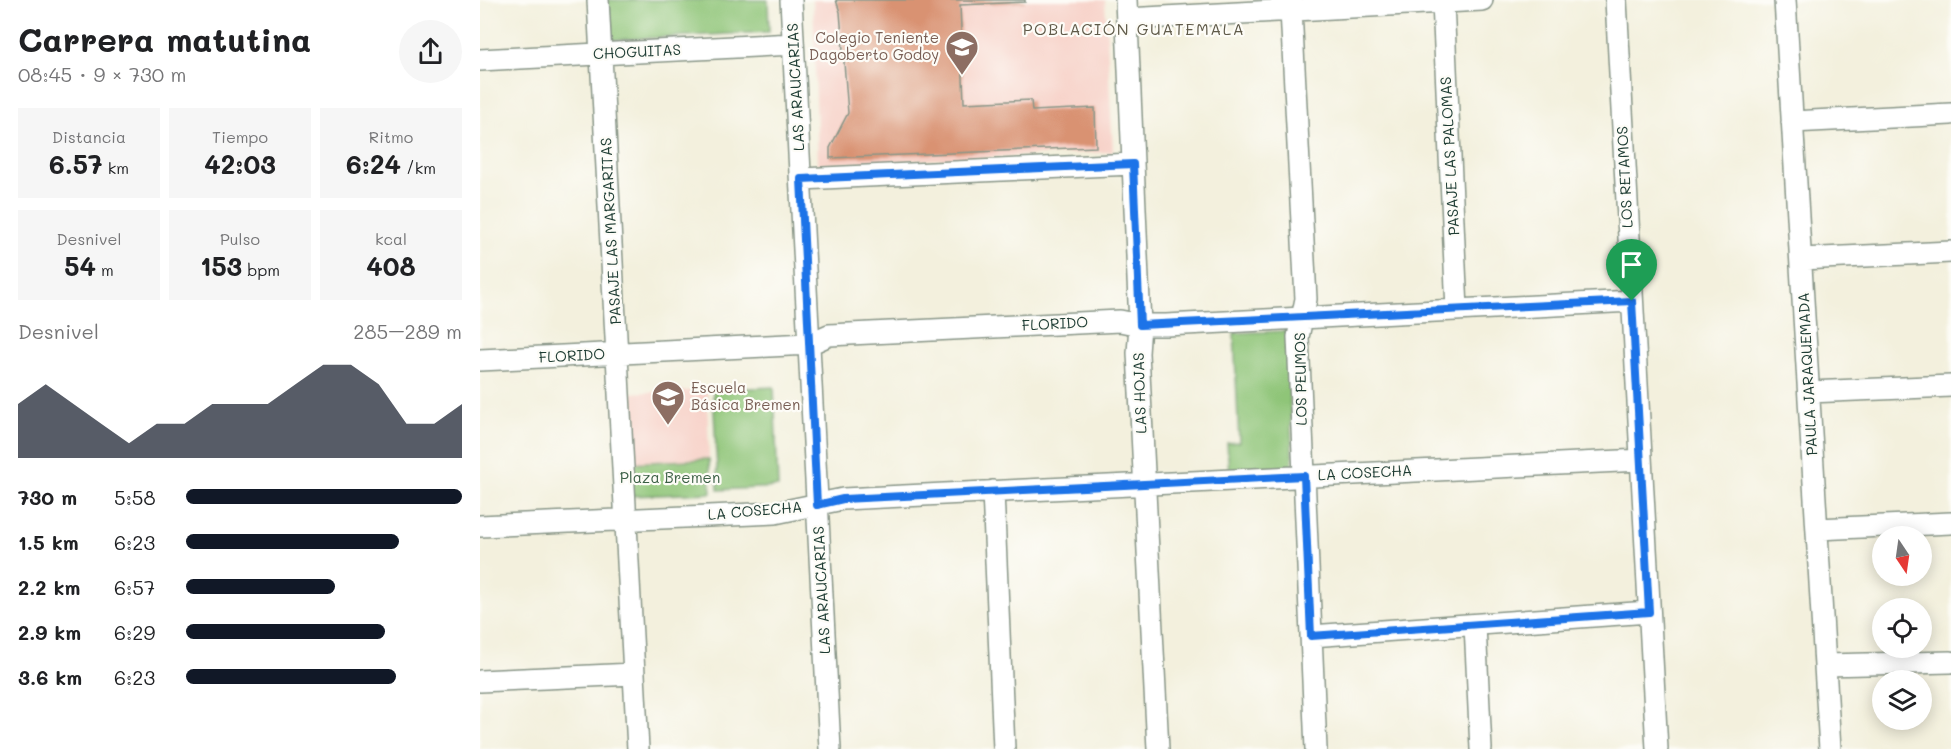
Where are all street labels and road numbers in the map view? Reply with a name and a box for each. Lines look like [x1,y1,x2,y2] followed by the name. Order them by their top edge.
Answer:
[782,23,808,151] street label: LAS ARAUCARIAS
[592,39,681,63] street label: CHOGUITAS
[1435,76,1463,236] street label: PASAJE LAS PALOMAS
[1611,125,1637,229] street label: LOS RETAMOS
[595,137,625,325] street label: PASAJE LAS MARGARITAS
[1793,292,1821,456] street label: PAULA JARAQUEMADA
[1021,311,1089,335] street label: FLORIDO
[1289,332,1311,426] street label: LOS PEUMOS
[538,343,606,367] street label: FLORIDO
[1128,352,1150,434] street label: LAS HOJAS
[1317,460,1413,484] street label: LA COSECHA
[707,496,803,524] street label: LA COSECHA
[808,526,834,654] street label: LAS ARAUCARIAS

